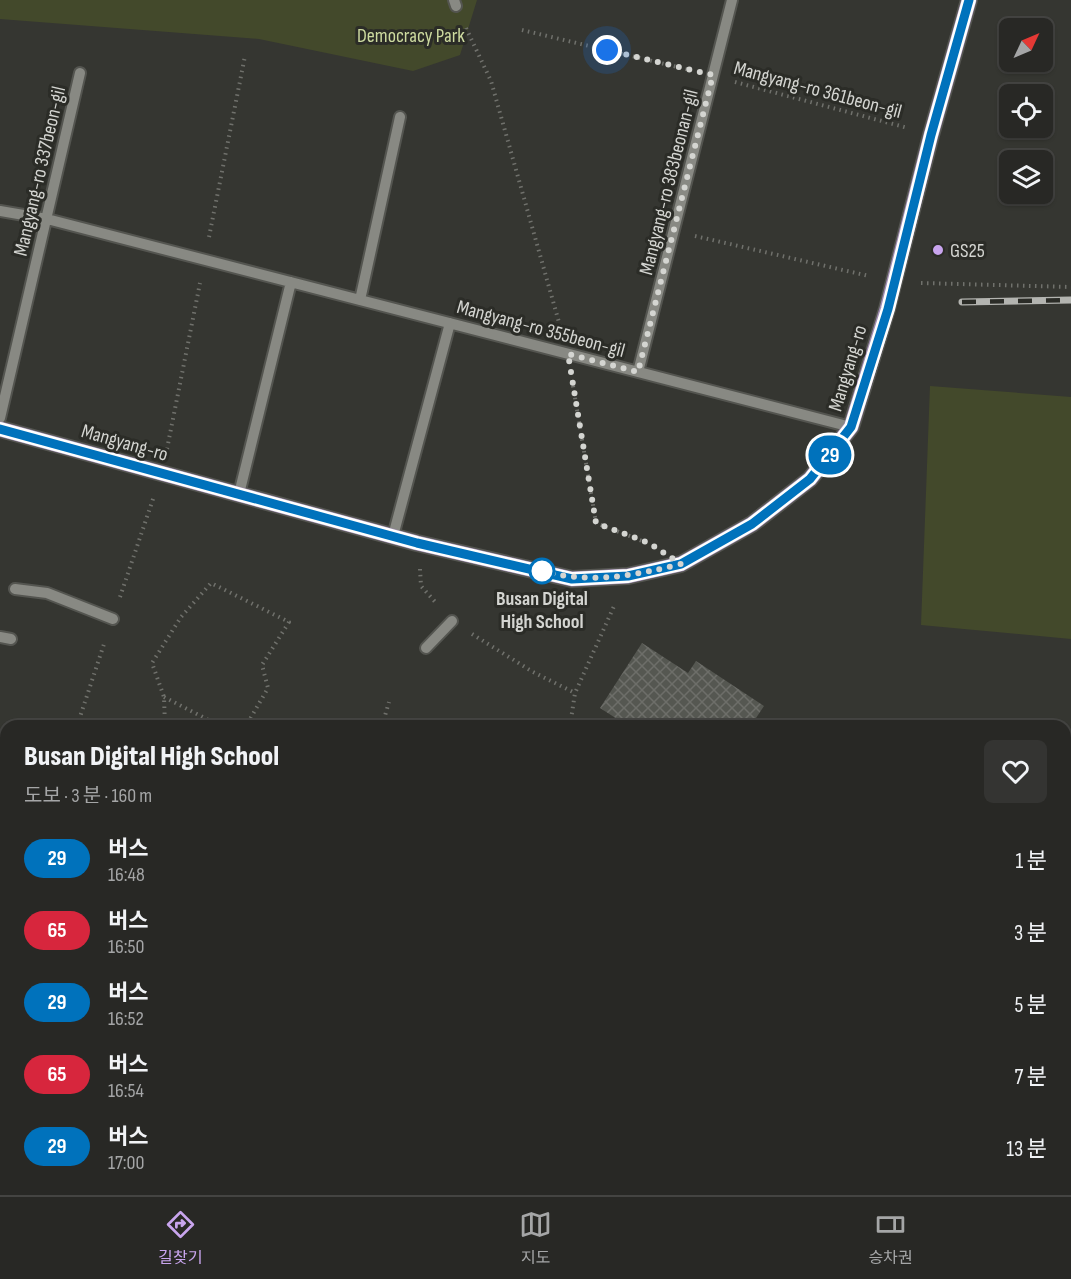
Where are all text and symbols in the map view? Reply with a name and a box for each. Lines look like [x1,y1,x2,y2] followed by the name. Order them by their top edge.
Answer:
[999,18,1053,72] north arrow
[999,18,1053,204] map controls
[357,24,465,48] park label: Democracy Park
[592,35,622,65] your location
[731,56,904,124] street label: Mangyang-ro 361beon-gil
[9,84,71,258] street label: Mangyang-ro 337beon-gil
[999,84,1053,138] button: locate
[634,87,704,277] street label: Mangyang-ro 383beonan-gil
[999,150,1053,204] button: layers
[950,239,985,263] place label: GS25
[931,243,945,257] marker: GS25
[454,295,627,363] street label: Mangyang-ro 355beon-gil
[823,322,872,414] street label: Mangyang-ro
[79,419,171,467] street label: Mangyang-ro
[803,436,857,474] line badge: 29
[820,443,840,468] text: 29
[529,558,555,584] marker: Busan Digital High School
[496,587,588,634] place label: Busan Digital High School
[24,740,279,773] text: Busan Digital High School
[984,740,1047,803] button: heart
[24,784,152,808] text: 도보 · 3 분 · 160 m
[108,836,148,863] text: 버스
[47,846,67,871] text: 29
[1016,848,1047,875] text: 1 분
[108,863,145,887] text: 16:48
[108,908,148,935] text: 버스
[47,918,67,943] text: 65
[1014,920,1047,947] text: 3 분
[108,935,144,959] text: 16:50
[108,980,148,1007] text: 버스
[47,990,67,1015] text: 29
[1014,992,1047,1019] text: 5 분
[108,1007,144,1031] text: 16:52
[108,1052,148,1079] text: 버스
[47,1062,67,1087] text: 65
[1014,1064,1047,1091] text: 7 분
[108,1079,144,1103] text: 16:54
[108,1124,148,1151] text: 버스
[47,1134,67,1159] text: 29
[1006,1136,1047,1163] text: 13 분
[108,1151,144,1175] text: 17:00
[158,1208,202,1268] tab: 길찾기
[519,1208,552,1268] tab: 지도
[869,1208,913,1268] tab: 승차권

